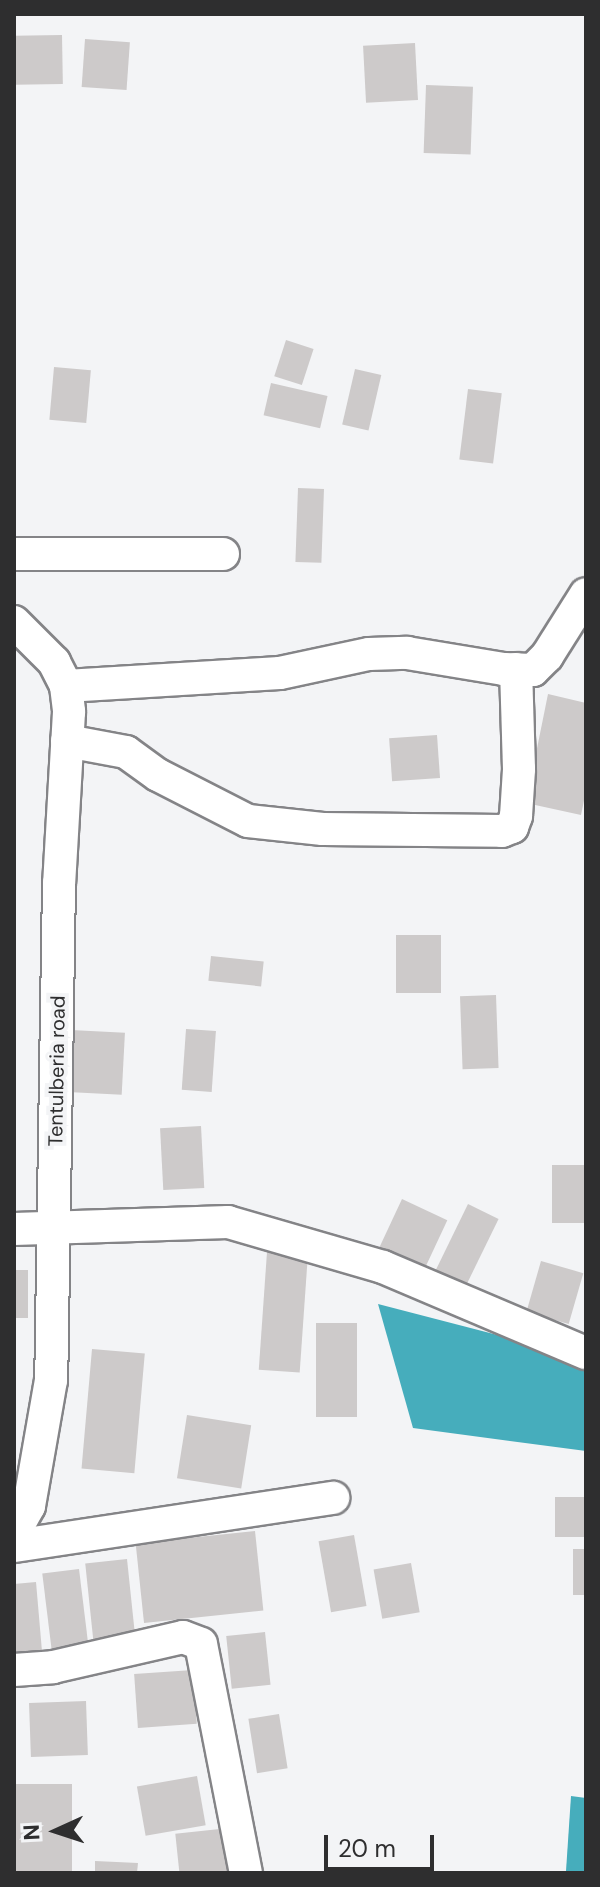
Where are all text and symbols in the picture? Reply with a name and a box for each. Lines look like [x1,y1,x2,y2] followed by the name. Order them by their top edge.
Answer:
[44,996,70,1146] street label: Tentulberia road
[16,1791,96,1871] north arrow
[328,1819,438,1869] scale bar
[17,1824,46,1841] text: N
[338,1833,396,1864] text: 20 m

